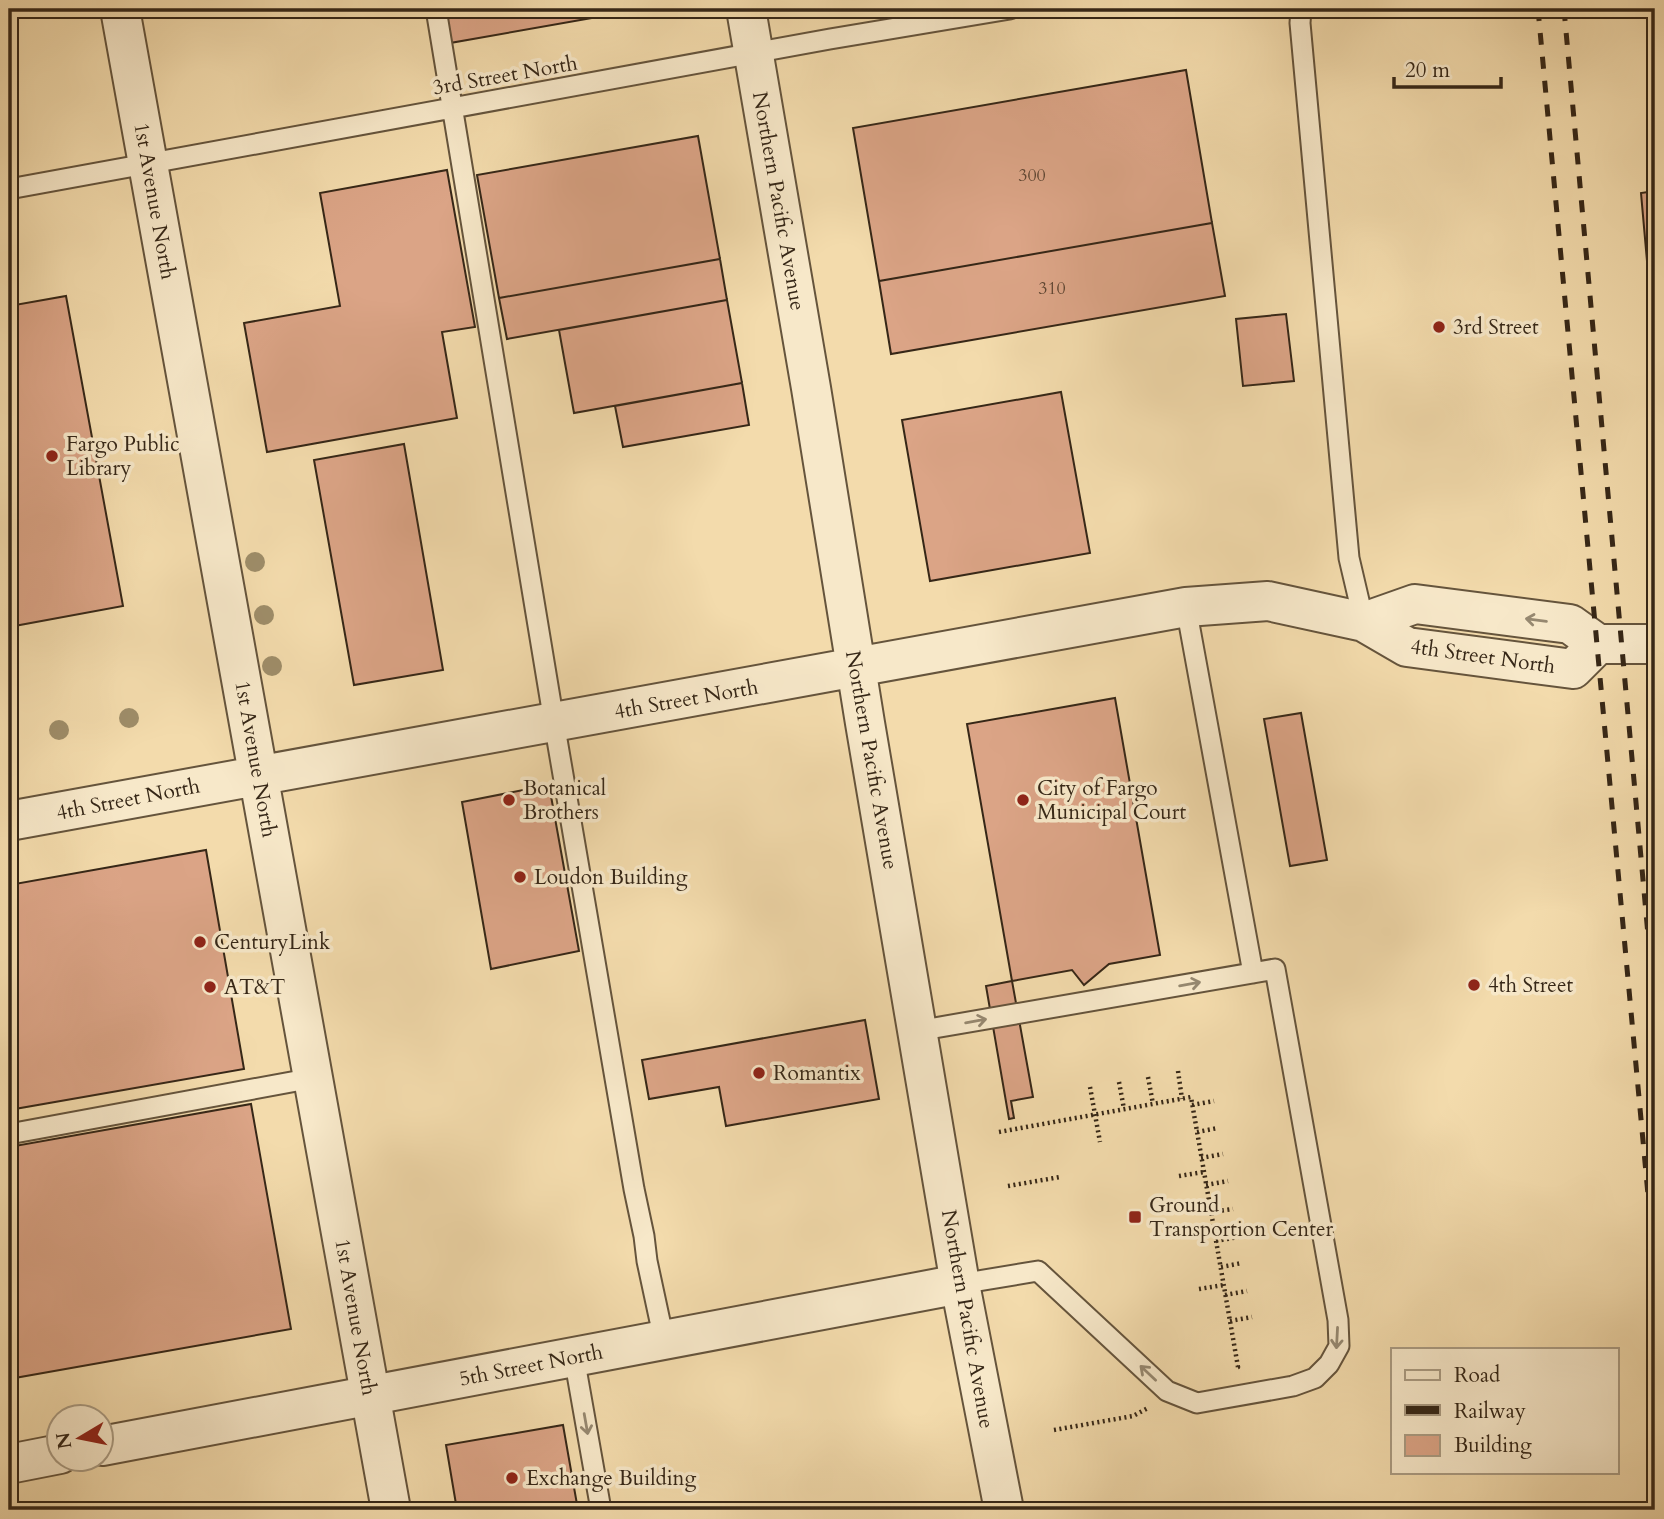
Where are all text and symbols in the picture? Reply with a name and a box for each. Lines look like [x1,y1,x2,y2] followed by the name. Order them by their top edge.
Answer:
[1394,46,1501,90] scale bar
[430,48,580,102] street label: 3rd Street North
[1405,56,1450,85] text: 20 m
[745,89,812,313] street label: Northern Pacific Avenue
[126,120,183,282] street label: 1st Avenue North
[1018,163,1046,188] house number: 300
[1038,276,1066,301] house number: 310
[1453,313,1539,342] place label: 3rd Street
[1431,319,1447,335] marker: 3rd Street
[66,430,180,483] place label: Fargo Public Library
[44,448,60,464] marker: Fargo Public Library
[1526,613,1548,626] one-way arrow
[1409,632,1558,681] street label: 4th Street North
[838,648,905,872] street label: Northern Pacific Avenue
[612,672,761,726] street label: 4th Street North
[227,678,284,840] street label: 1st Avenue North
[54,771,203,828] street label: 4th Street North
[523,774,606,827] place label: Botanical Brothers
[1037,774,1186,827] place label: City of Fargo Municipal Court
[501,792,517,808] marker: Botanical Brothers
[1015,792,1031,808] marker: City of Fargo Municipal Court
[534,863,688,892] place label: Loudon Building
[512,869,528,885] marker: Loudon Building
[214,928,331,957] place label: CenturyLink
[192,934,208,950] marker: CenturyLink
[1488,971,1573,1000] place label: 4th Street
[224,973,285,1002] place label: AT&T
[1178,977,1201,990] one-way arrow
[1466,977,1482,993] marker: 4th Street
[202,979,218,995] marker: AT&T
[964,1014,987,1027] one-way arrow
[773,1059,861,1088] place label: Romantix
[751,1065,767,1081] marker: Romantix
[1149,1191,1333,1244] place label: Ground Transportion Center
[934,1207,1001,1431] street label: Northern Pacific Avenue
[1127,1209,1143,1225] marker: Ground Transportion Center
[327,1236,384,1398] street label: 1st Avenue North
[1331,1326,1344,1349] one-way arrow
[457,1337,606,1394] street label: 5th Street North
[1391,1348,1618,1474] legend
[1454,1361,1500,1390] text: Road
[1140,1364,1157,1381] one-way arrow
[1454,1397,1526,1426] text: Railway
[46,1404,116,1474] north arrow
[580,1412,593,1435] one-way arrow
[50,1430,78,1451] text: N
[1454,1431,1532,1460] text: Building
[526,1464,697,1493] place label: Exchange Building
[504,1470,520,1486] marker: Exchange Building

